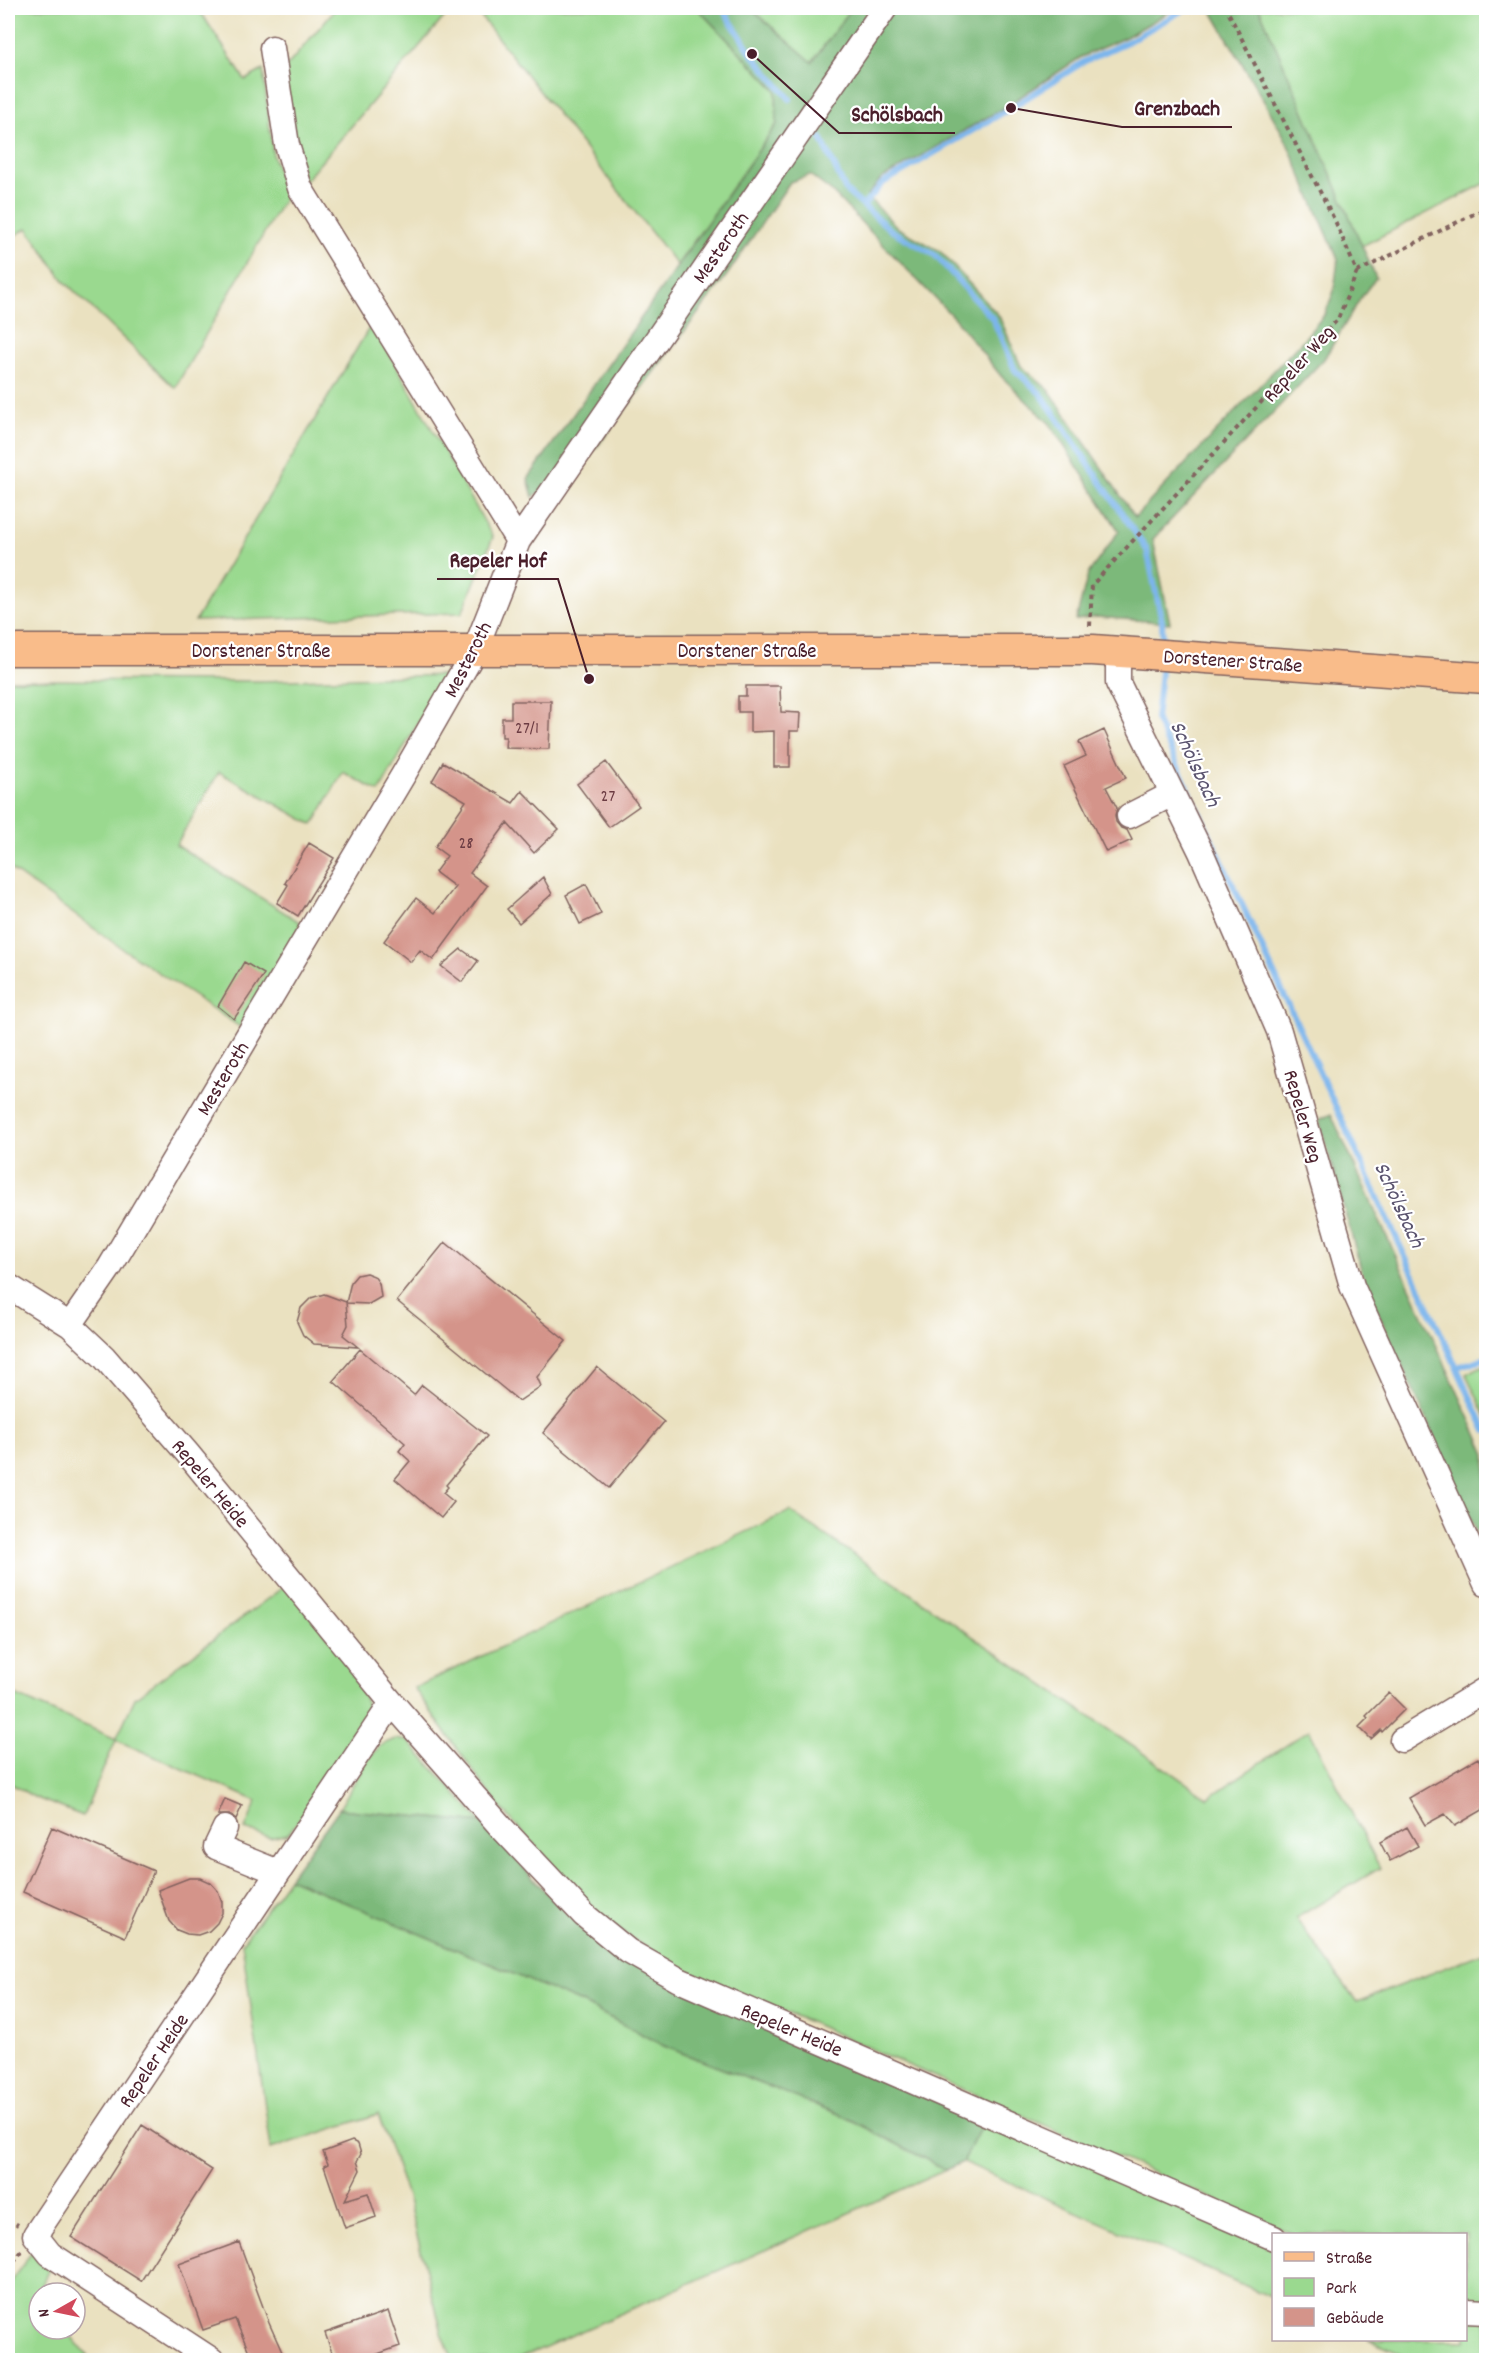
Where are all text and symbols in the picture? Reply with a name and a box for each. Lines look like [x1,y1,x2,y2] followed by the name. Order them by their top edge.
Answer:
[1122,87,1232,127] callout: Grenzbach
[839,93,955,133] callout: Schölsbach
[1134,95,1220,126] text: Grenzbach
[851,101,943,132] text: Schölsbach
[687,207,758,291] street label: Mesteroth
[1257,319,1343,411] street label: Repeler Weg
[437,539,558,579] callout: Repeler Hof
[449,547,548,578] text: Repeler Hof
[438,617,502,704] street label: Mesteroth
[191,638,331,668] street label: Dorstener Straße
[677,638,817,668] street label: Dorstener Straße
[1162,643,1303,683] street label: Dorstener Straße
[1160,716,1228,813] water label: Schölsbach
[515,717,539,742] house number: 27/1
[601,785,615,810] house number: 27
[458,832,474,857] house number: 28
[191,1037,259,1122] street label: Mesteroth
[1274,1067,1329,1167] street label: Repeler Weg
[1364,1157,1432,1254] water label: Schölsbach
[162,1434,255,1536] street label: Repeler Heide
[735,1997,846,2067] street label: Repeler Heide
[113,2008,198,2115] street label: Repeler Heide
[1272,2233,1467,2341] legend
[1326,2247,1372,2272] text: Straße
[1326,2277,1357,2302] text: Park
[27,2281,87,2341] north arrow
[33,2307,57,2319] text: N
[1326,2307,1384,2332] text: Gebäude

